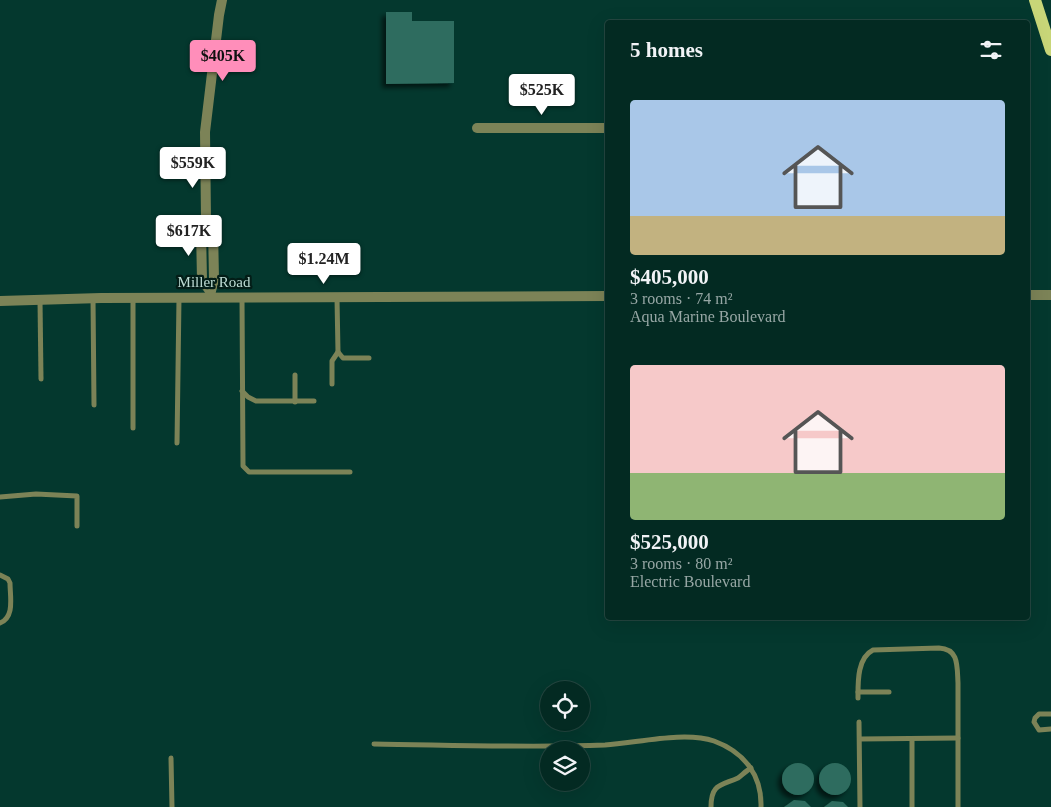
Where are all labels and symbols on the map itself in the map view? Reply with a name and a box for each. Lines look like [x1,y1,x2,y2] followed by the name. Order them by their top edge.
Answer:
[188,39,258,82] pin: $405K
[507,74,577,116] pin: $525K
[158,146,228,189] pin: $559K
[154,214,224,257] pin: $617K
[283,242,365,285] pin: $1.24M
[178,274,251,290] street label: Miller Road

